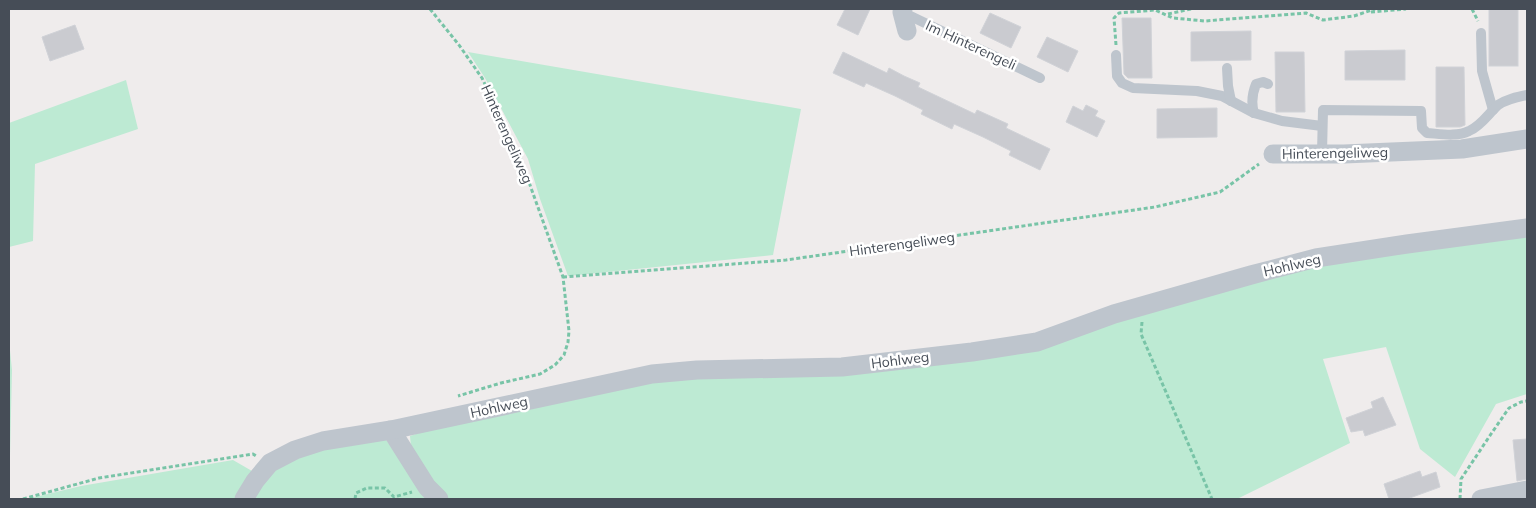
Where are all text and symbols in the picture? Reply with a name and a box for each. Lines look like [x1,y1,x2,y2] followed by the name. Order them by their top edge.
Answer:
[923,16,1019,74] street label: Im Hinterengeli
[477,82,537,186] street label: Hinterengeliweg
[1282,143,1388,163] street label: Hinterengeliweg
[848,228,956,260] street label: Hinterengeliweg
[1262,250,1322,280] street label: Hohlweg
[870,348,930,372] street label: Hohlweg
[469,392,529,422] street label: Hohlweg

